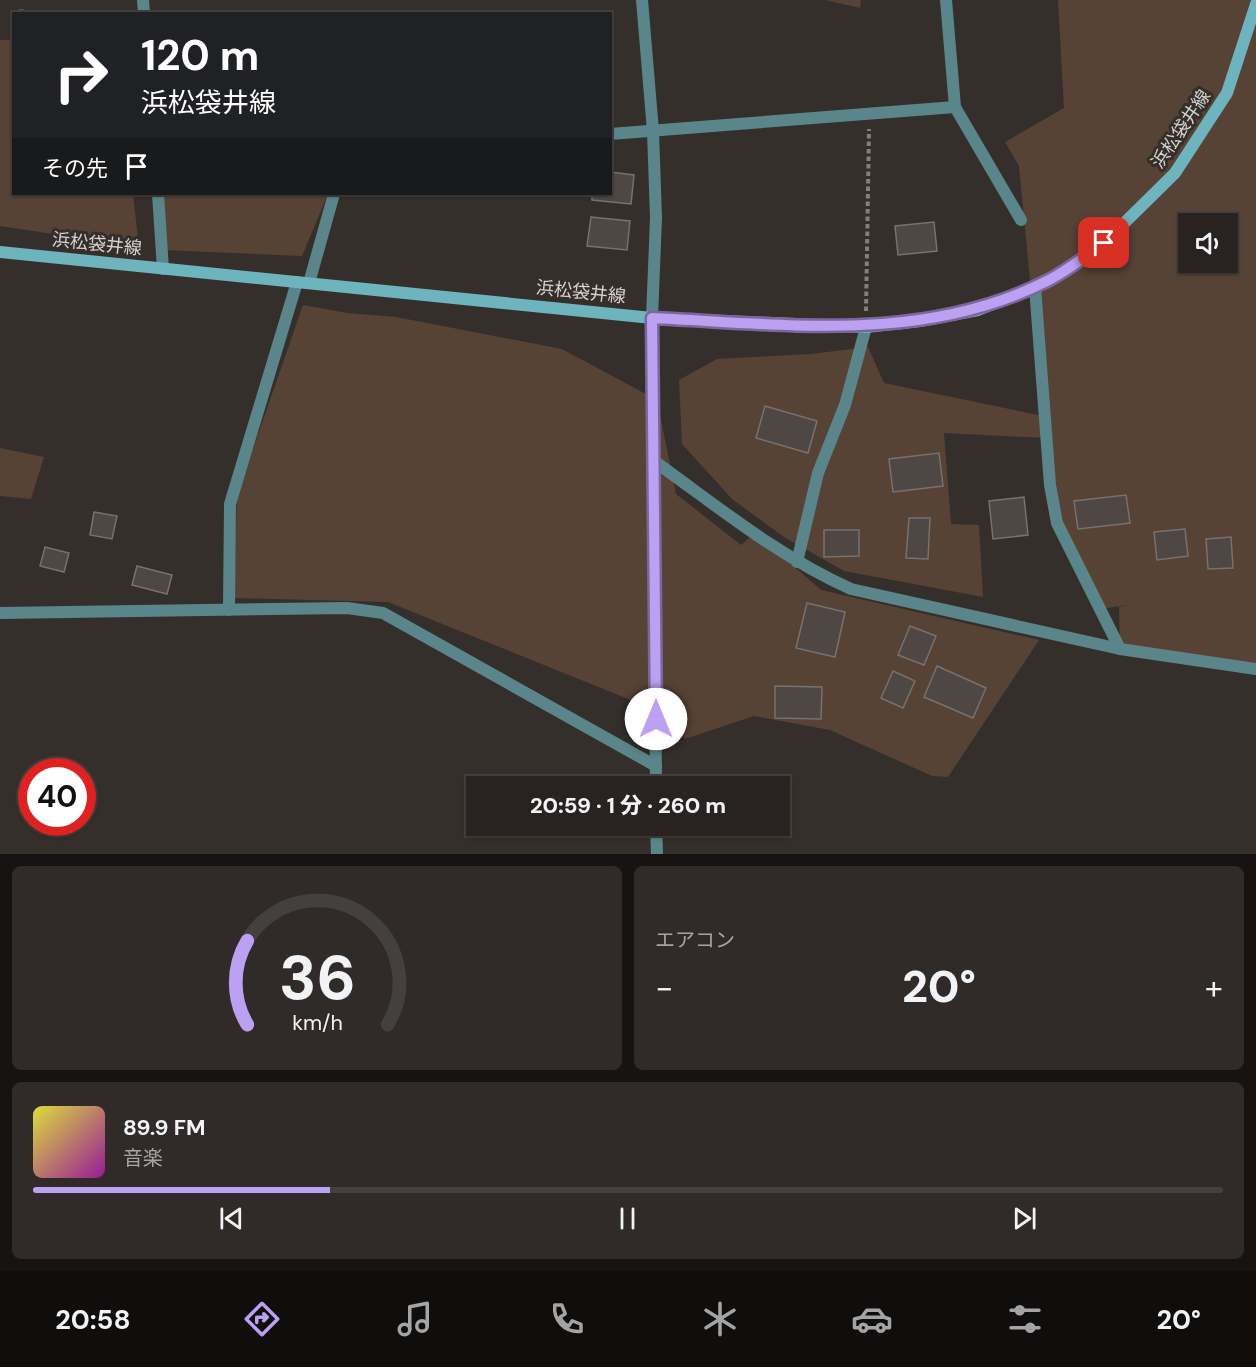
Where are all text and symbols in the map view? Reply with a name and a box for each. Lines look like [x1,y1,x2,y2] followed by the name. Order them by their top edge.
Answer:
[141,28,259,83] text: 120 m
[42,36,120,114] icon: right
[141,85,276,120] text: 浜松袋井線
[1146,85,1216,173] street label: 浜松袋井線
[120,150,153,183] icon: arrive
[42,154,108,183] text: その先
[1178,213,1238,273] map controls
[1178,213,1238,273] button: sound
[1078,217,1129,268] pin
[1087,226,1120,259] icon: arrive
[51,227,143,261] street label: 浜松袋井線
[535,275,627,309] street label: 浜松袋井線
[624,687,688,751] position arrow
[18,758,96,836] speed limit sign: 40
[530,791,726,820] text: 20:59 · 1 分 · 260 m
[655,927,735,953] text: エアコン
[278,937,356,1018] text: 36
[902,957,976,1016] text: 20°
[655,966,673,1009] text: −
[1205,966,1223,1009] text: +
[292,1009,342,1037] text: km/h
[123,1113,205,1142] text: 89.9 FM
[123,1145,163,1171] text: 音楽
[215,1202,248,1235] icon: previous
[611,1202,644,1235] icon: pause
[1008,1202,1041,1235] icon: next
[241,1298,283,1340] icon: directions
[394,1298,436,1340] icon: music
[546,1298,588,1340] icon: phone
[699,1298,741,1340] icon: climate
[851,1298,893,1340] icon: car
[1004,1298,1046,1340] icon: filters
[55,1302,131,1337] text: 20:58
[1156,1302,1201,1337] text: 20°

